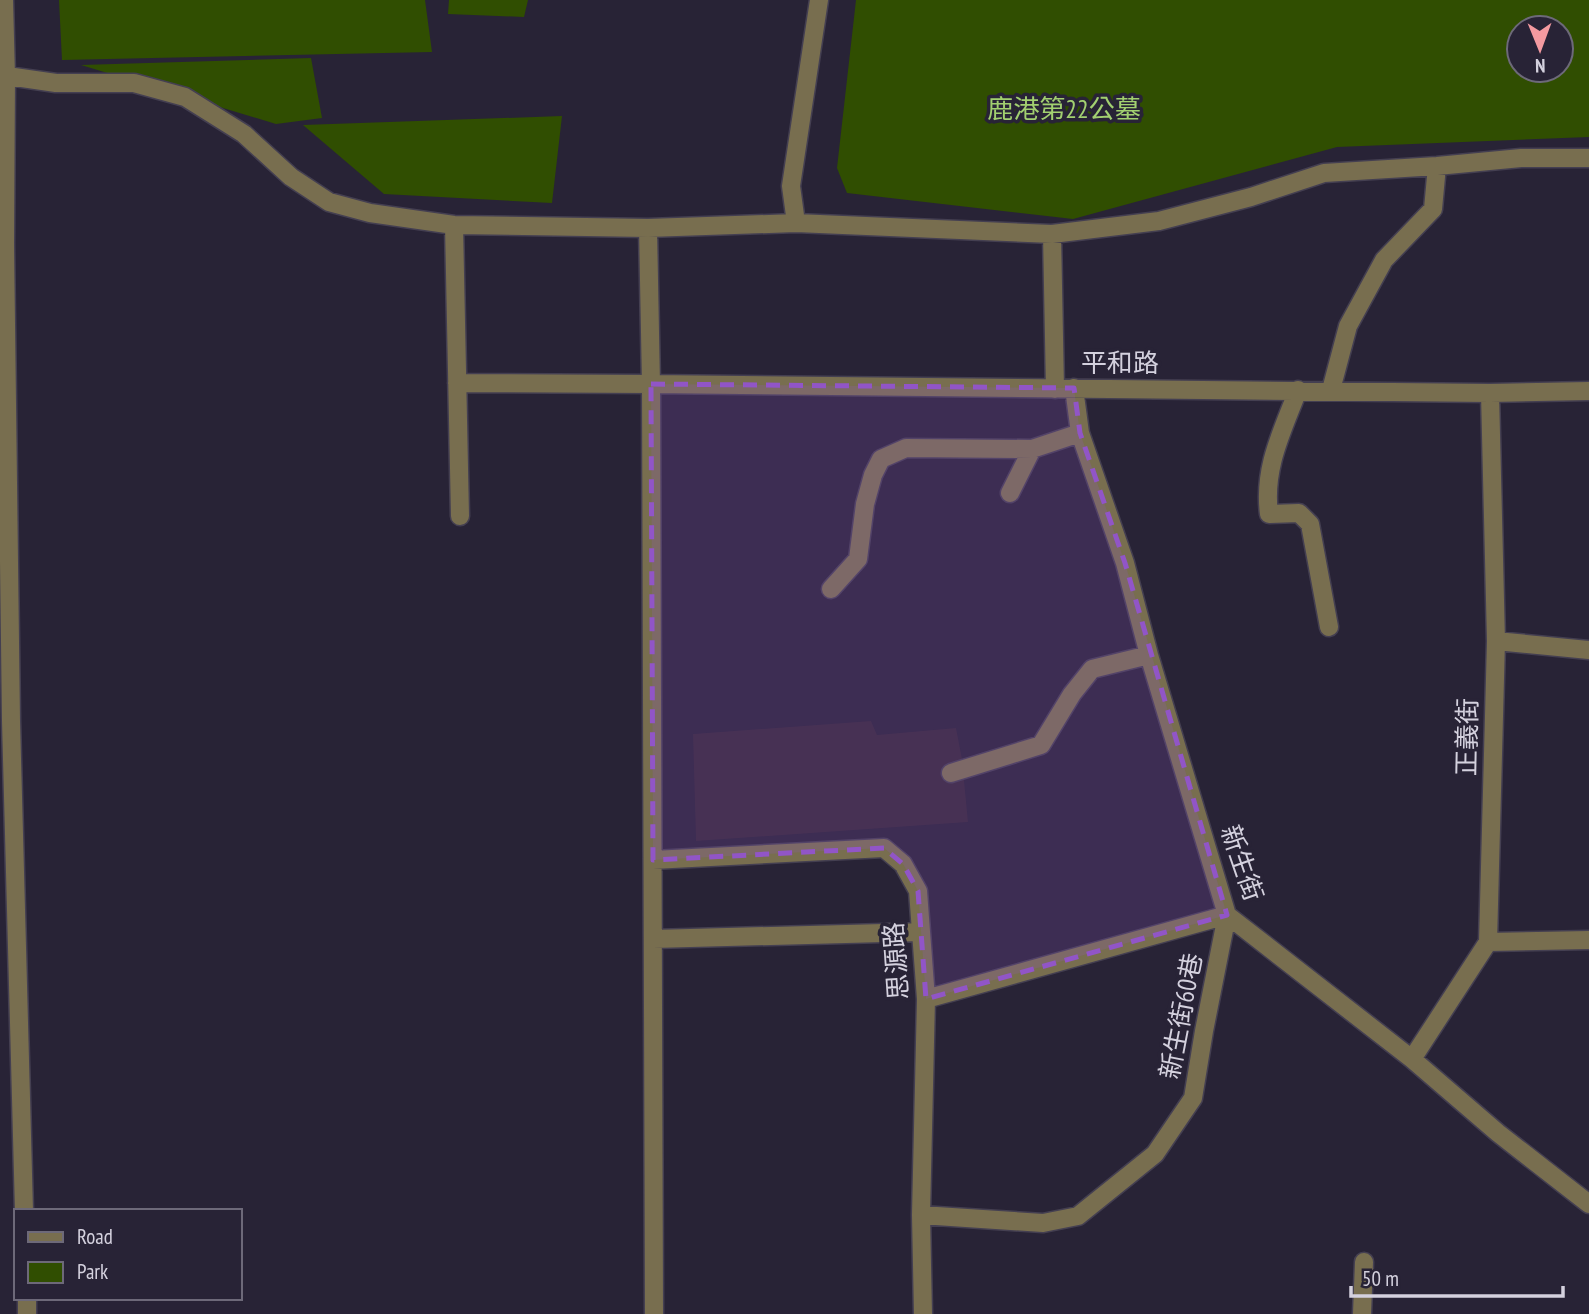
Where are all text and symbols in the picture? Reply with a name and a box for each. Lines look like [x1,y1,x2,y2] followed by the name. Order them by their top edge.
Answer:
[1505,14,1575,84] north arrow
[1535,54,1546,78] text: N
[987,92,1141,125] park label: 鹿港第22公墓
[1081,346,1159,379] street label: 平和路
[1449,698,1484,776] street label: 正義街
[1214,821,1271,905] street label: 新生街
[876,921,915,1001] street label: 思源路
[1152,950,1209,1082] street label: 新生街60巷
[14,1209,242,1300] legend
[77,1223,113,1250] text: Road
[1351,1254,1563,1298] scale bar
[77,1258,108,1285] text: Park
[1362,1265,1399,1292] text: 50 m

